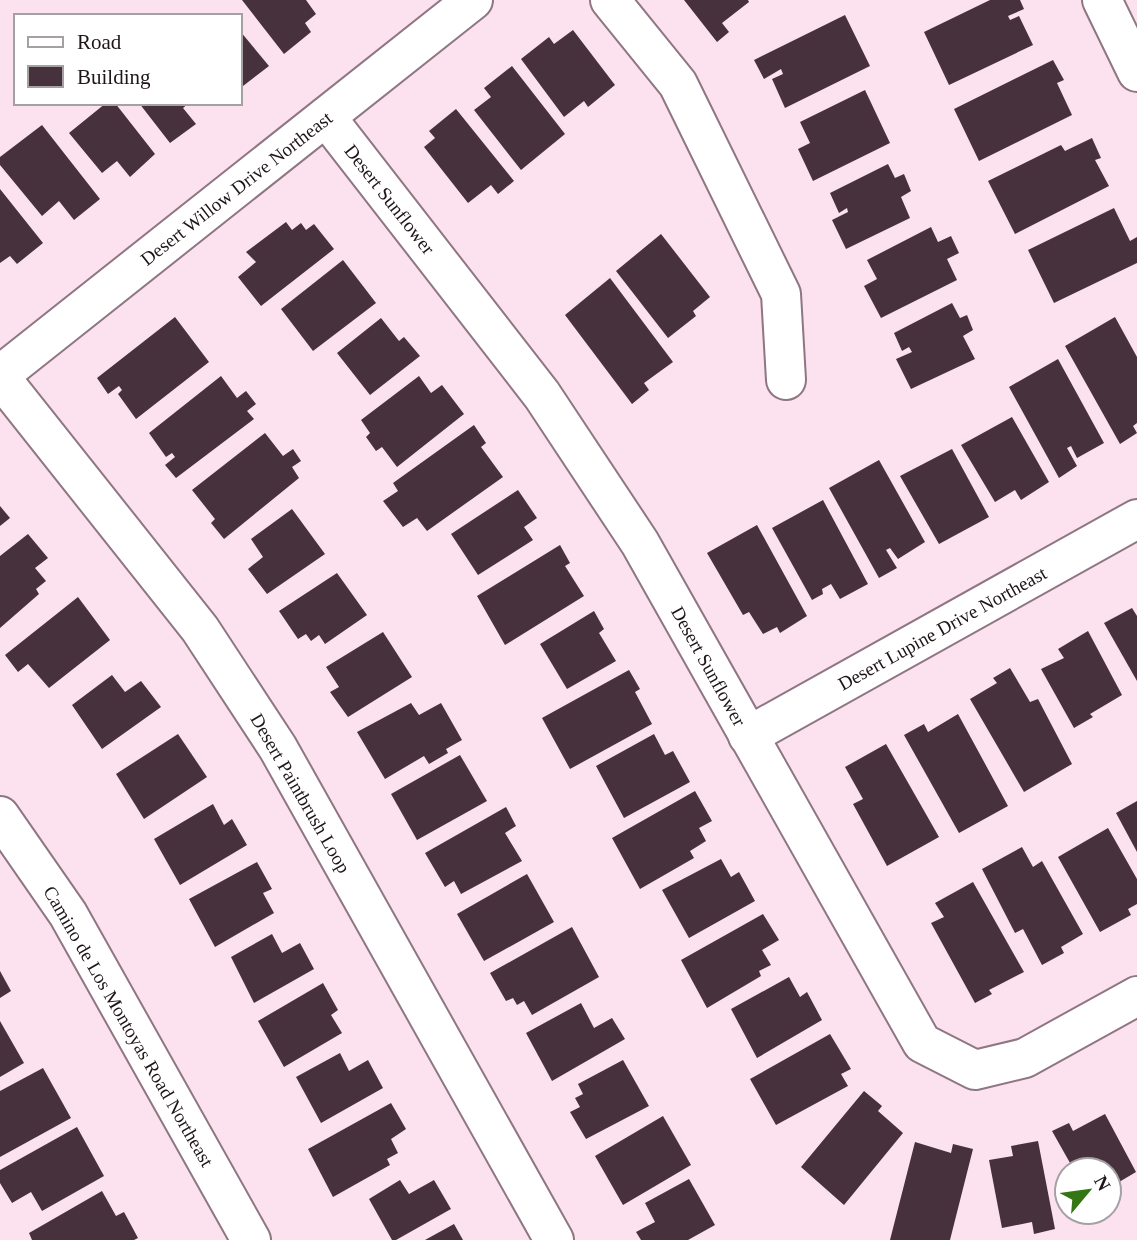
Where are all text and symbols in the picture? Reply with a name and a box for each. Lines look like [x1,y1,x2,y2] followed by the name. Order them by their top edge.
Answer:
[14,14,242,105] legend
[77,30,122,54] text: Road
[77,65,151,89] text: Building
[137,107,337,270] street label: Desert Willow Drive Northeast
[340,140,439,259] street label: Desert Sunflower
[834,562,1051,695] street label: Desert Lupine Drive Northeast
[667,603,750,730] street label: Desert Sunflower
[246,710,355,877] street label: Desert Paintbrush Loop
[39,882,218,1171] street label: Camino de Los Montoyas Road Northeast
[1053,1156,1123,1226] north arrow
[1090,1172,1115,1194] text: N

